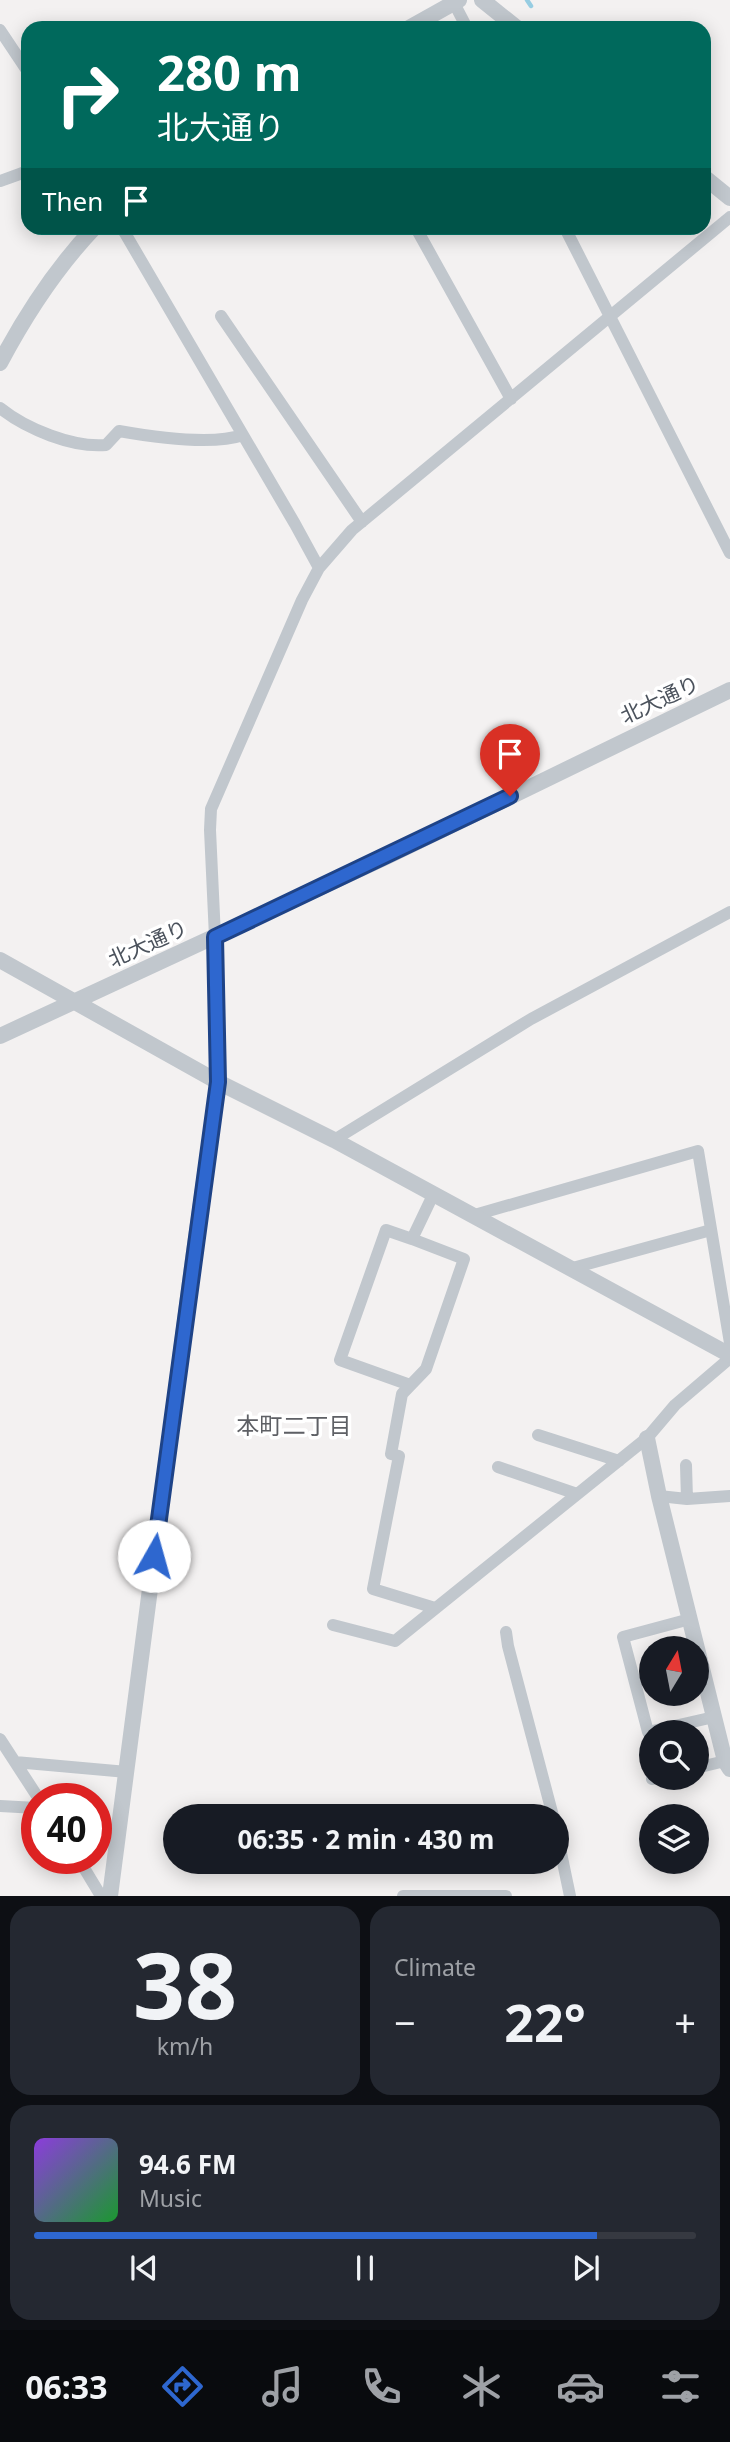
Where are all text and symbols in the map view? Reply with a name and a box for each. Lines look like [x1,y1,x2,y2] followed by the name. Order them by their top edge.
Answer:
[157,39,302,105] text: 280 m
[42,49,133,140] icon: right
[157,105,285,148] text: 北大通り
[117,182,155,220] icon: arrive
[42,183,103,219] text: Then
[616,669,704,730] street label: 北大通り
[480,724,540,796] pin
[491,735,529,773] icon: arrive
[104,913,192,973] street label: 北大通り
[237,1409,352,1441] district label: 本町二丁目
[117,1519,191,1593] position arrow
[639,1636,709,1706] north arrow
[639,1636,709,1874] map controls
[639,1720,709,1790] button: search
[21,1783,112,1874] speed limit sign: 40
[639,1804,709,1874] button: layers
[238,1821,494,1857] text: 06:35 · 2 min · 430 m
[133,1922,237,2046] text: 38
[394,1951,476,1983] text: Climate
[504,1986,586,2057] text: 22°
[394,1996,416,2048] text: −
[674,1996,696,2048] text: +
[157,2030,213,2062] text: km/h
[139,2146,236,2182] text: 94.6 FM
[139,2182,202,2214] text: Music
[125,2249,163,2287] icon: previous
[346,2249,384,2287] icon: pause
[567,2249,605,2287] icon: next
[158,2362,207,2411] icon: directions
[258,2362,307,2411] icon: music
[357,2362,406,2411] icon: phone
[457,2362,506,2411] icon: climate
[556,2362,605,2411] icon: car
[656,2362,705,2411] icon: filters
[25,2365,107,2408] text: 06:33

